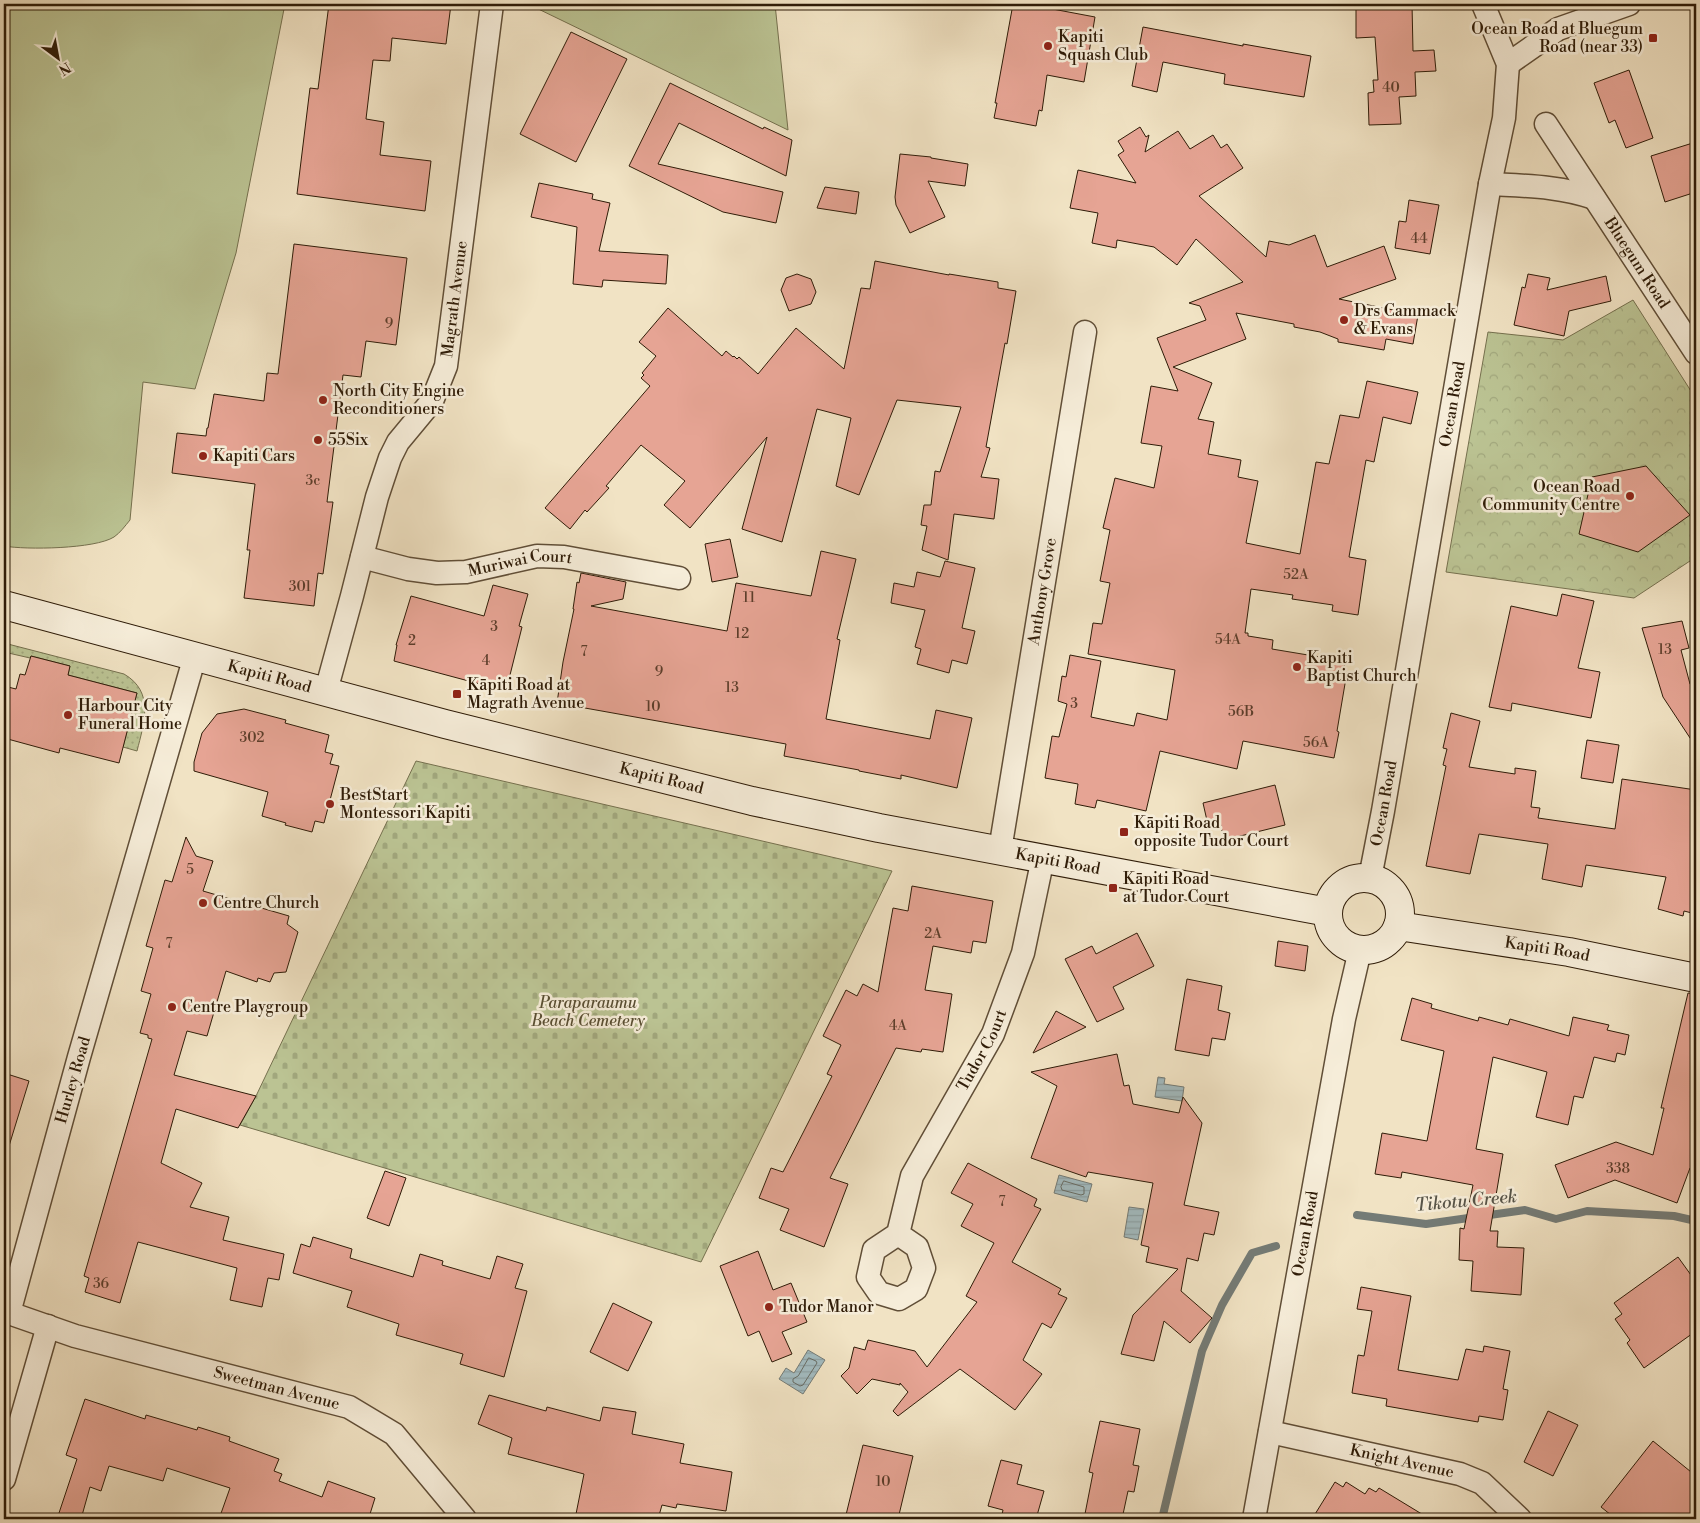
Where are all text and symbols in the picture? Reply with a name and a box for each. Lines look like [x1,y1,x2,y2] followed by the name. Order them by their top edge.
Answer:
[1471,19,1643,57] place label: Ocean Road at Bluegum Road (near 33)
[1058,27,1148,65] place label: Kapiti Squash Club
[32,32,82,82] north arrow
[1647,32,1659,44] marker: Ocean Road at Bluegum Road (near 33)
[1042,40,1054,52] marker: Kapiti Squash Club
[55,58,74,79] text: N
[1382,79,1400,97] house number: 40
[1599,213,1674,312] street label: Bluegum Road
[1411,230,1427,248] house number: 44
[437,240,472,359] street label: Magrath Avenue
[1354,301,1457,339] place label: Drs Cammack & Evans
[1338,314,1350,326] marker: Drs Cammack & Evans
[385,315,393,333] house number: 9
[1435,360,1470,449] street label: Ocean Road
[333,381,464,419] place label: North City Engine Reconditioners
[317,394,329,406] marker: North City Engine Reconditioners
[328,430,369,450] place label: 55Six
[312,434,324,446] marker: 55Six
[213,446,295,466] place label: Kapiti Cars
[197,450,209,462] marker: Kapiti Cars
[306,472,320,490] house number: 3c
[1482,477,1620,515] place label: Ocean Road Community Centre
[1624,490,1636,502] marker: Ocean Road Community Centre
[1024,536,1061,648] street label: Anthony Grove
[466,545,574,581] street label: Muriwai Court
[1283,566,1309,584] house number: 52A
[289,578,311,596] house number: 301
[743,589,755,607] house number: 11
[490,618,498,636] house number: 3
[735,625,749,643] house number: 12
[1215,631,1241,649] house number: 54A
[408,632,416,650] house number: 2
[1658,641,1672,659] house number: 13
[580,643,588,661] house number: 7
[1306,648,1417,686] place label: Kapiti Baptist Church
[482,652,490,670] house number: 4
[225,656,314,698] street label: Kapiti Road
[1291,661,1303,673] marker: Kapiti Baptist Church
[655,663,663,681] house number: 9
[467,675,584,713] place label: Kāpiti Road at Magrath Avenue
[725,679,739,697] house number: 13
[451,688,463,700] marker: Kāpiti Road at Magrath Avenue
[1070,695,1078,713] house number: 3
[78,696,182,734] place label: Harbour City Funeral Home
[646,698,660,716] house number: 10
[1228,703,1254,721] house number: 56B
[62,709,74,721] marker: Harbour City Funeral Home
[240,729,264,747] house number: 302
[1303,734,1329,752] house number: 56A
[617,758,706,798] street label: Kapiti Road
[1366,759,1401,848] street label: Ocean Road
[339,785,471,823] place label: BestStart Montessori Kapiti
[324,798,336,810] marker: BestStart Montessori Kapiti
[1134,813,1289,851] place label: Kāpiti Road opposite Tudor Court
[1118,826,1130,838] marker: Kāpiti Road opposite Tudor Court
[1014,844,1102,879] street label: Kapiti Road
[186,861,194,879] house number: 5
[1123,869,1230,907] place label: Kāpiti Road at Tudor Court
[1107,882,1119,894] marker: Kāpiti Road at Tudor Court
[213,893,320,913] place label: Centre Church
[197,897,209,909] marker: Centre Church
[924,925,942,943] house number: 2A
[1503,932,1592,966] street label: Kapiti Road
[165,935,173,953] house number: 7
[530,993,645,1031] park label: Paraparaumu Beach Cemetery
[182,997,308,1017] place label: Centre Playgroup
[166,1001,178,1013] marker: Centre Playgroup
[953,1006,1011,1095] street label: Tudor Court
[889,1017,907,1035] house number: 4A
[51,1034,95,1126] street label: Hurley Road
[1606,1160,1630,1178] house number: 338
[1414,1185,1518,1217] water label: Tikotu Creek
[1288,1189,1323,1278] street label: Ocean Road
[998,1193,1006,1211] house number: 7
[93,1275,110,1293] house number: 36
[779,1297,874,1317] place label: Tudor Manor
[763,1301,775,1313] marker: Tudor Manor
[211,1362,342,1414] street label: Sweetman Avenue
[1348,1440,1456,1482] street label: Knight Avenue
[876,1473,890,1491] house number: 10

